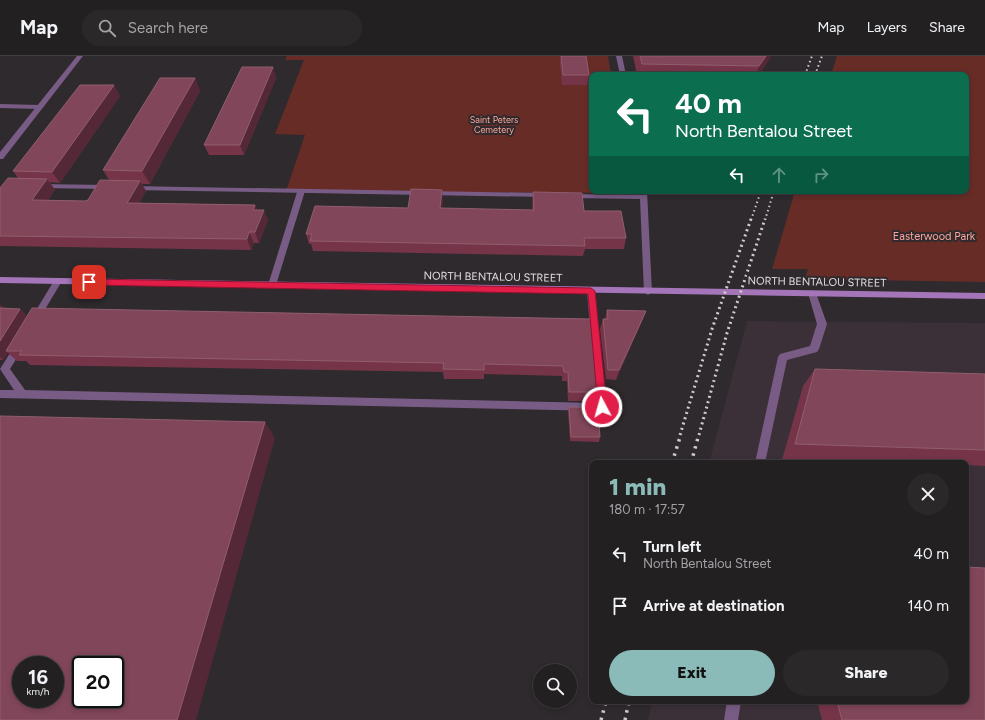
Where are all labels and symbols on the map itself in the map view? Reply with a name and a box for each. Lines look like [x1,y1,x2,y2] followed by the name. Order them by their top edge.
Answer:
[470,114,518,135] park label: Saint Peters Cemetery
[893,230,976,243] park label: Easterwood Park
[72,265,106,299] pin
[423,269,563,285] street label: NORTH BENTALOU STREET
[747,274,887,290] street label: NORTH BENTALOU STREET
[581,386,623,428] position arrow
[72,656,124,708] speed limit sign: 20

